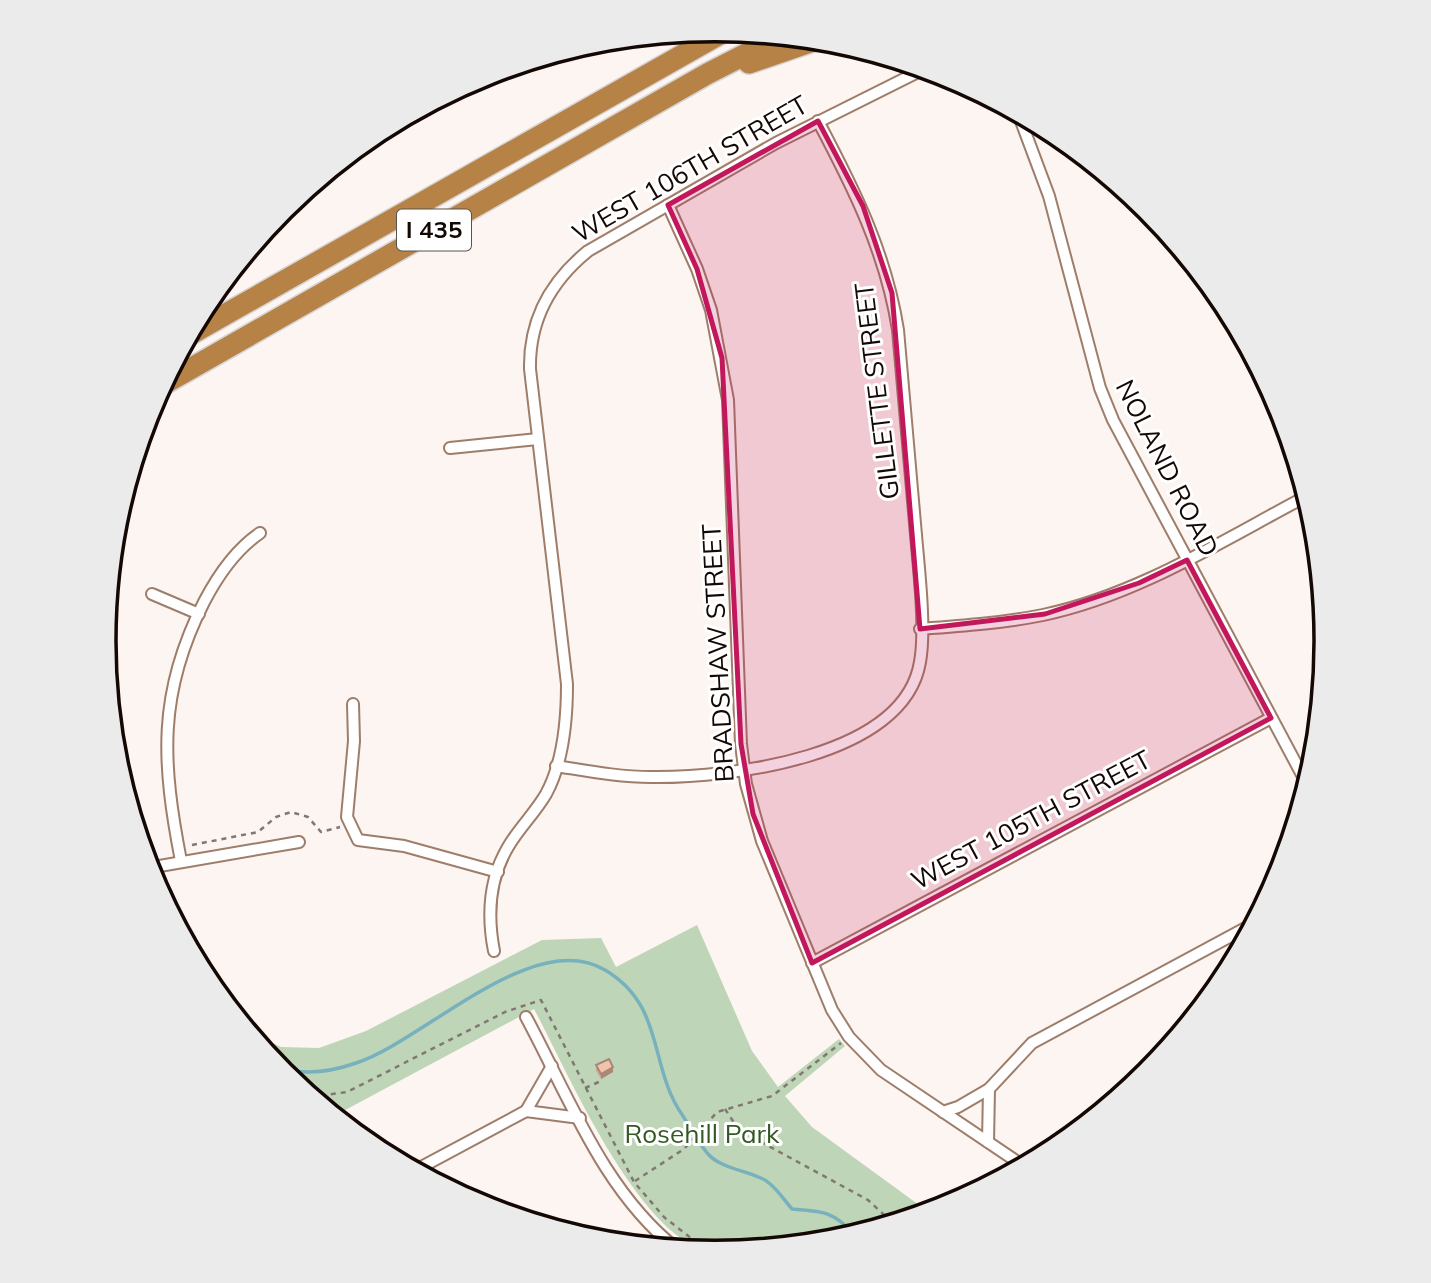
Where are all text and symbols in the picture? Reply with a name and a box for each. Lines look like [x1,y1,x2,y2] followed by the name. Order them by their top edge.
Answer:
[566,87,814,250] street label: WEST 106TH STREET
[397,210,471,250] road number: I 435
[847,280,906,501] street label: GILLETTE STREET
[1109,374,1226,562] street label: NOLAND ROAD
[694,523,741,783] street label: BRADSHAW STREET
[905,742,1157,897] street label: WEST 105TH STREET
[625,1117,780,1150] park label: Rosehill Park

